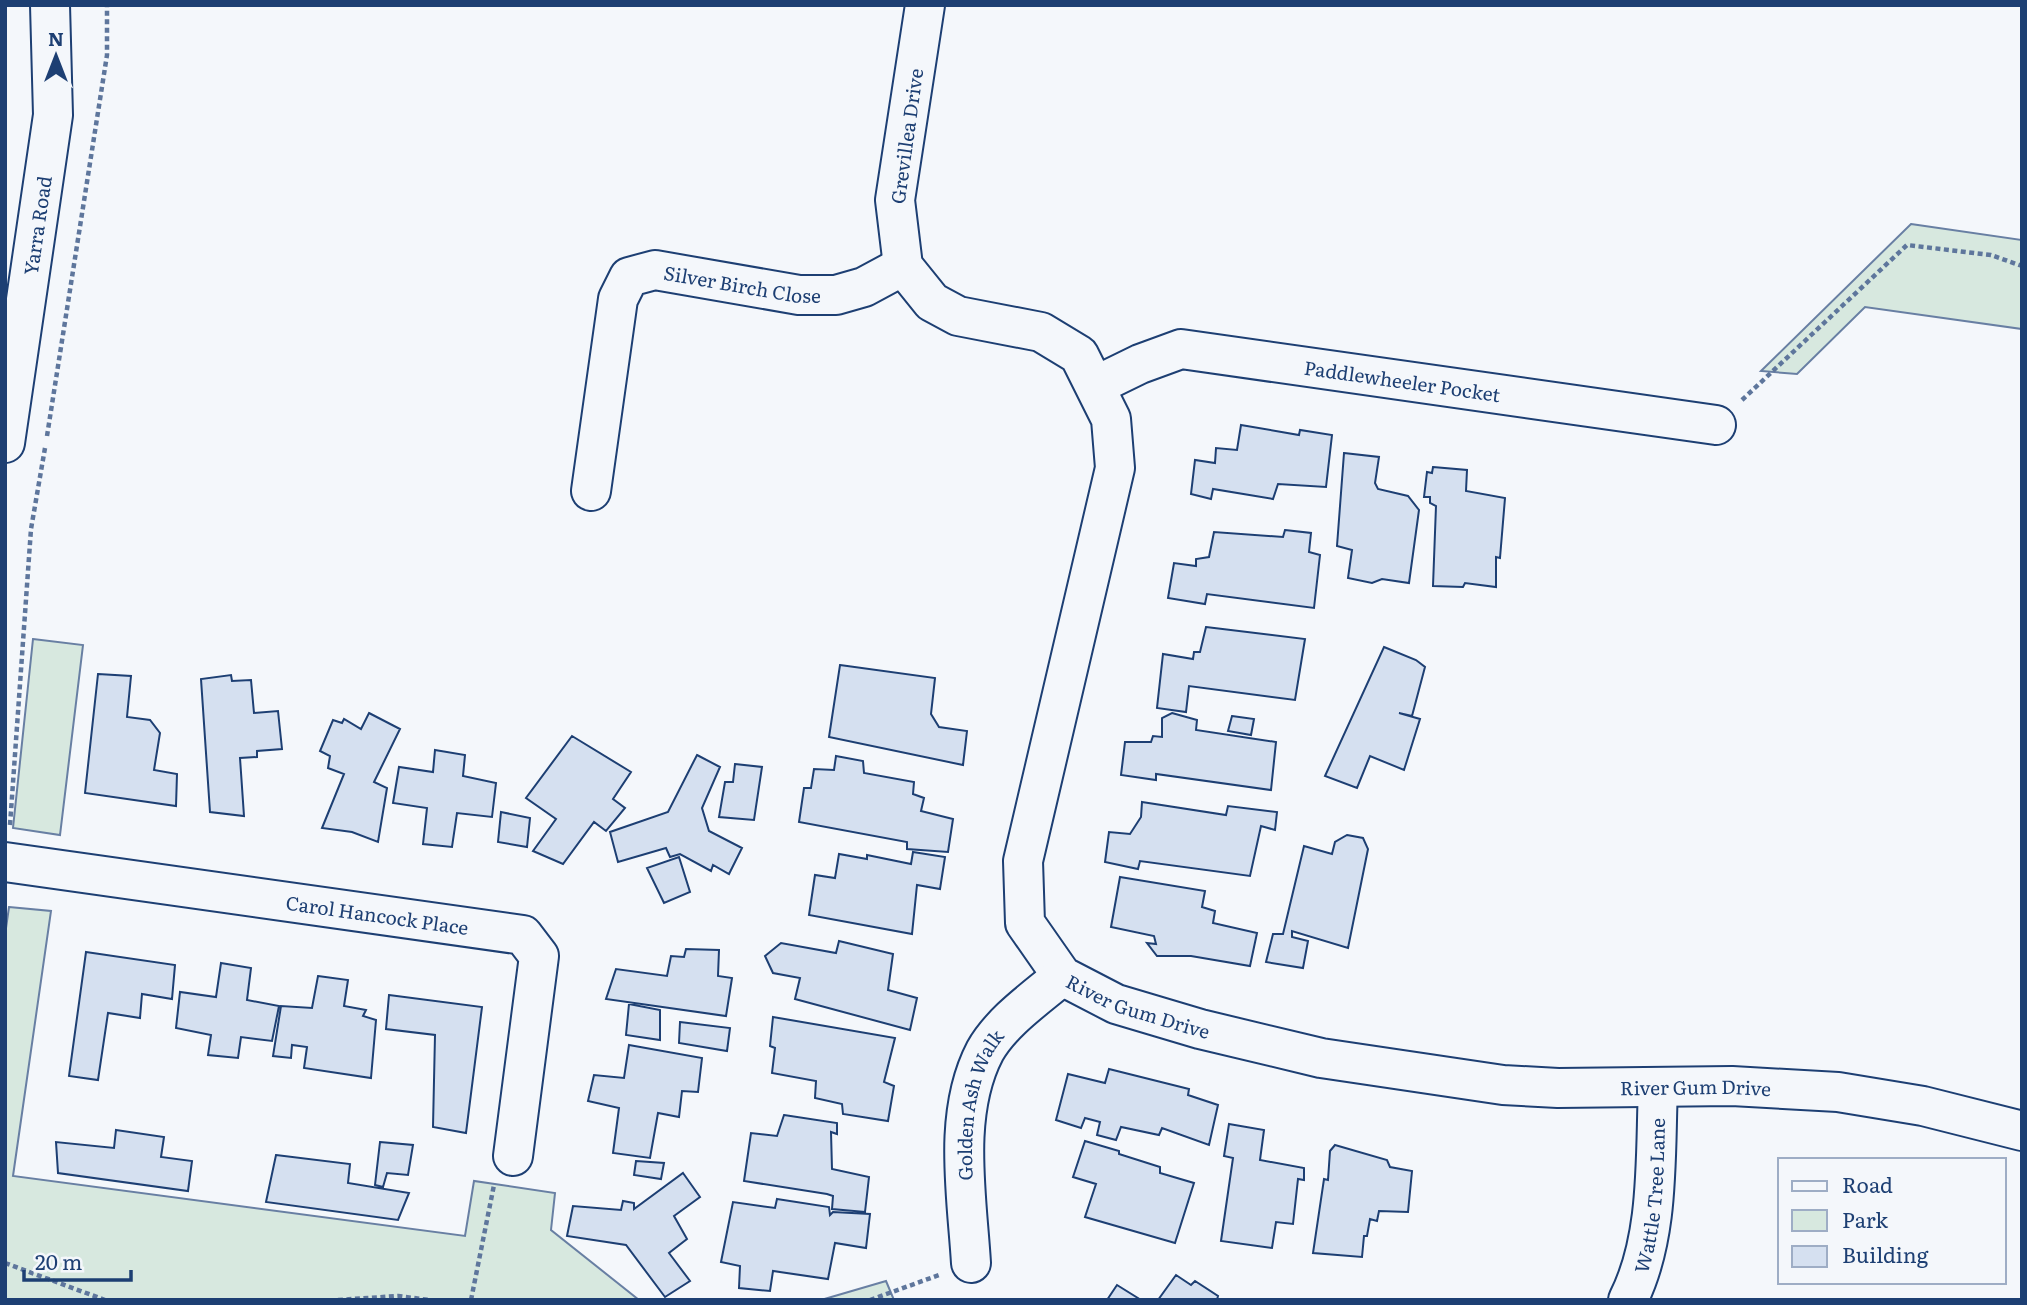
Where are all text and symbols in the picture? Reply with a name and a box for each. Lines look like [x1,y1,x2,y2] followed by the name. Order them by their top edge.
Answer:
[21,21,91,91] north arrow
[48,24,64,52] text: N
[883,66,929,206] street label: Grevillea Drive
[16,173,58,277] street label: Yarra Road
[662,258,821,309] street label: Silver Birch Close
[1302,353,1502,408] street label: Paddlewheeler Pocket
[284,888,471,941] street label: Carol Hancock Place
[1062,967,1213,1045] street label: River Gum Drive
[950,1023,1010,1181] street label: Golden Ash Walk
[1620,1072,1772,1102] street label: River Gum Drive
[1626,1117,1671,1276] street label: Wattle Tree Lane
[1778,1158,2006,1284] legend
[1842,1168,1893,1199] text: Road
[1842,1203,1888,1234] text: Park
[24,1238,131,1282] scale bar
[1842,1238,1929,1269] text: Building
[35,1245,82,1276] text: 20 m

